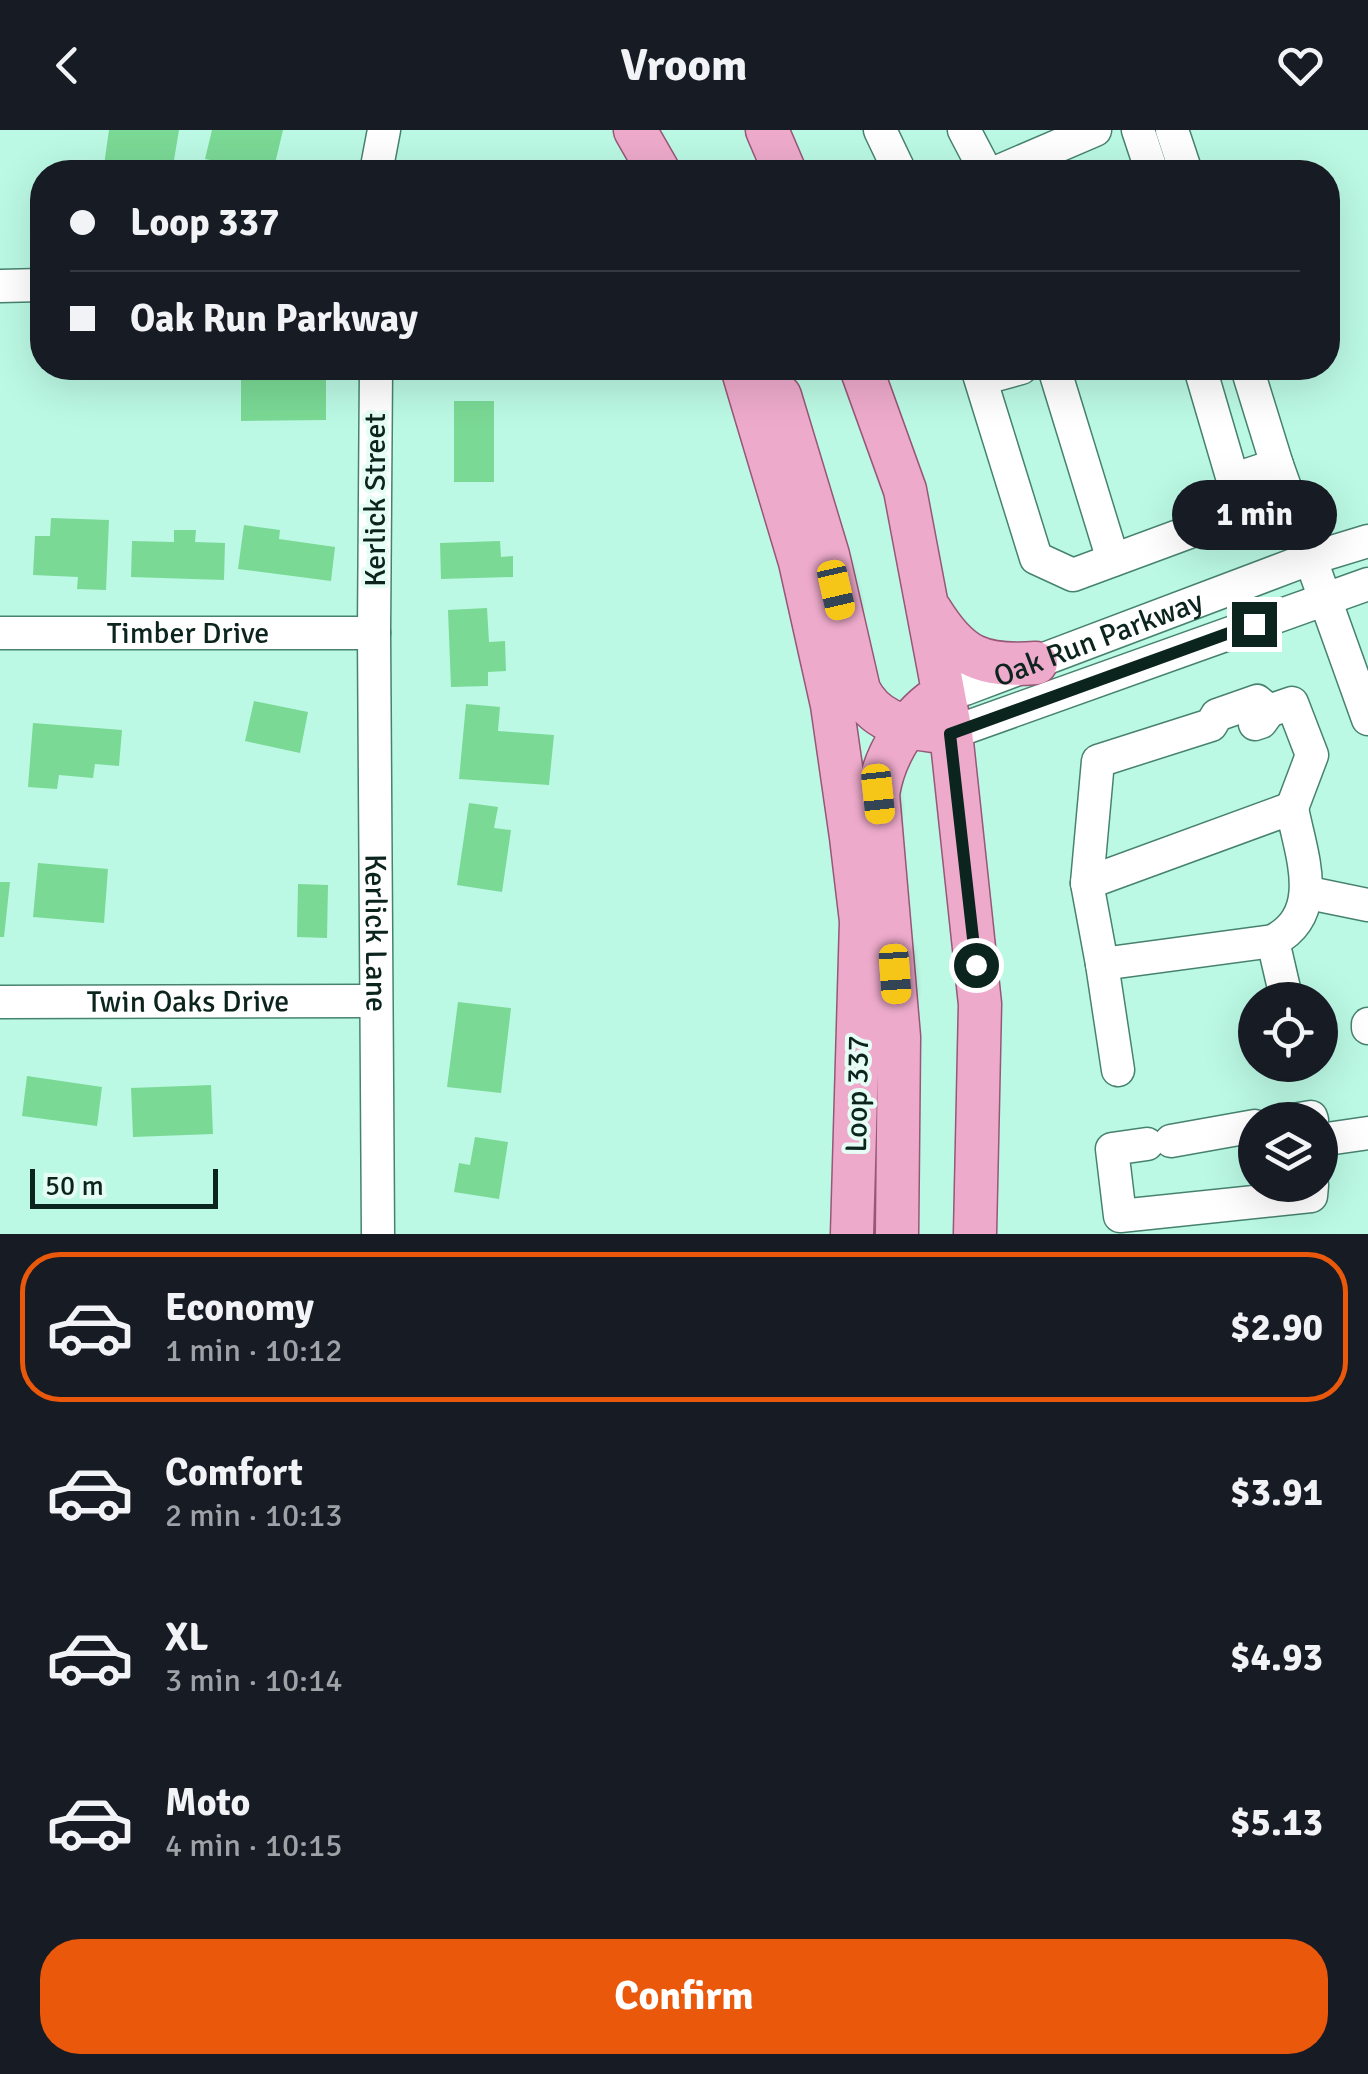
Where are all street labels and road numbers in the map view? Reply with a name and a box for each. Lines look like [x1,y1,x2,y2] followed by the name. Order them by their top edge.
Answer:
[357,413,394,587] street label: Kerlick Street
[989,583,1208,695] street label: Oak Run Parkway
[107,615,269,652] street label: Timber Drive
[356,854,395,1012] street label: Kerlick Lane
[87,983,289,1021] street label: Twin Oaks Drive
[838,1035,877,1153] street label: Loop 337

